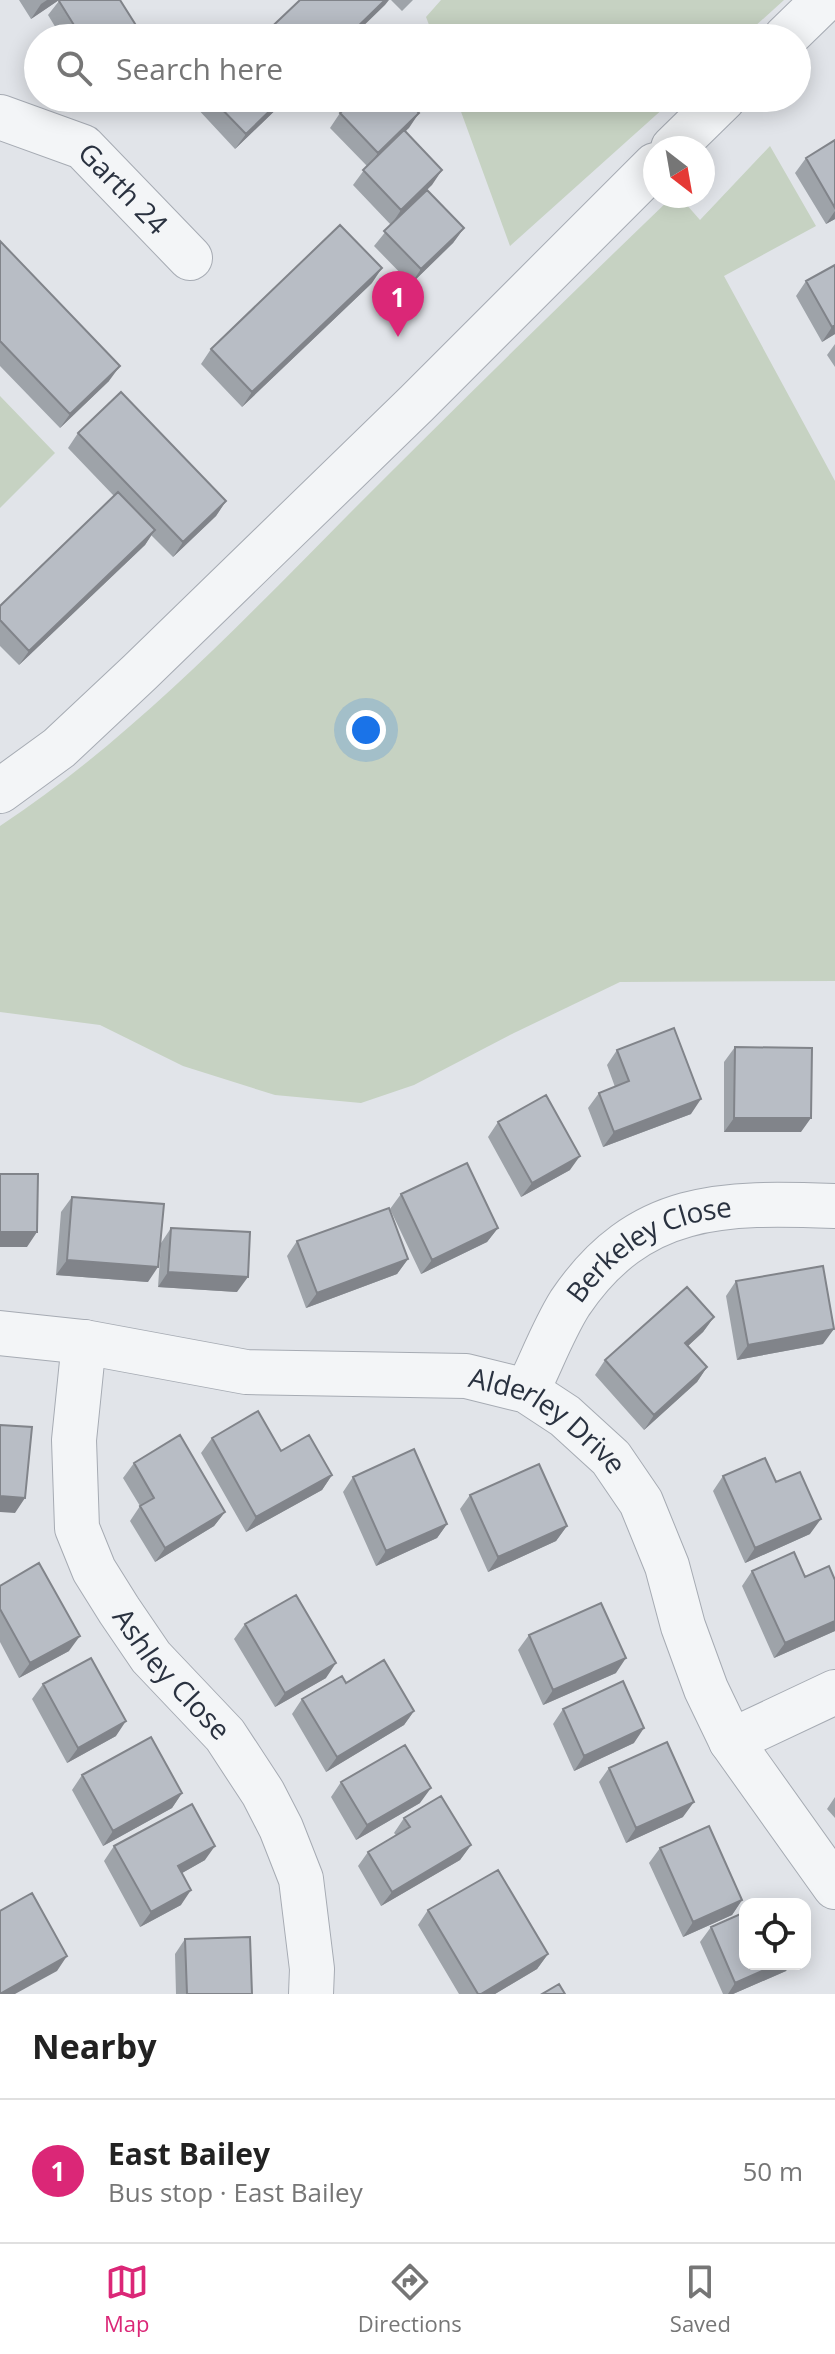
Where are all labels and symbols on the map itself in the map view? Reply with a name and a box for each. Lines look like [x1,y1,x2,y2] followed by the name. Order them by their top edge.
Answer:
[71,134,177,242] street label: Garth 24
[643,136,715,208] north arrow
[372,271,424,337] pin: 1
[346,710,386,750] your location
[557,1187,734,1310] street label: Berkeley Close
[465,1357,636,1481] street label: Alderley Drive
[105,1600,240,1747] street label: Ashley Close

